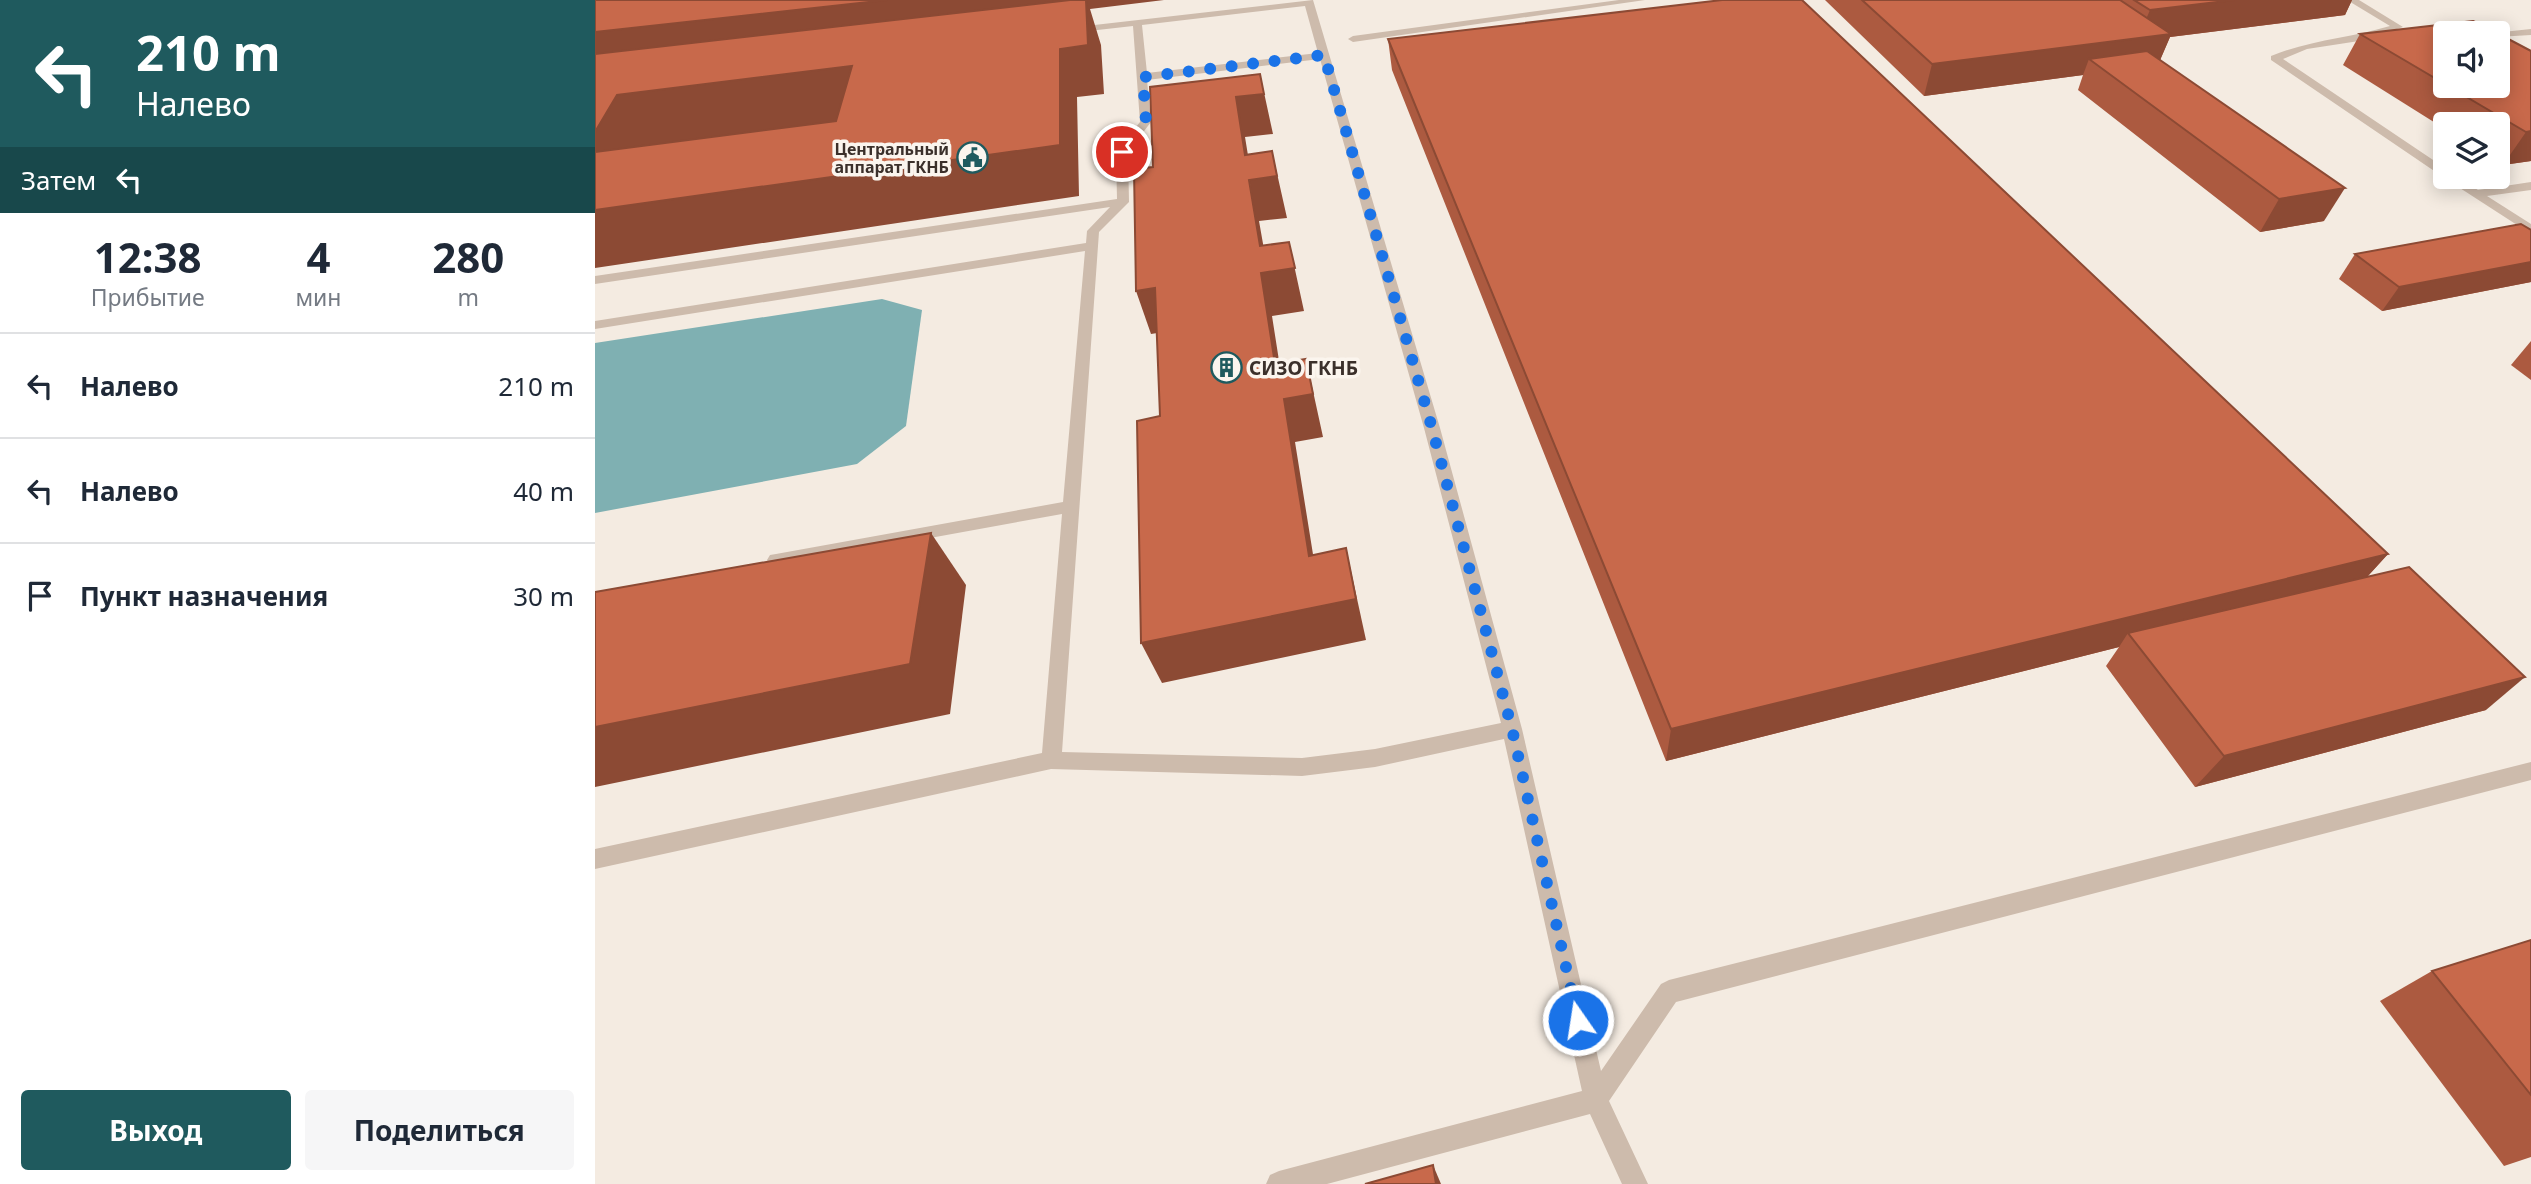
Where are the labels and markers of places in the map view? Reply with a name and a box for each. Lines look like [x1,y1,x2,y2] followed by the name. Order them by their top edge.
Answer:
[1092,122,1152,182] pin
[835,138,949,178] place label: Центральный аппарат ГКНБ
[955,141,989,175] public building icon: Центральный аппарат ГКНБ
[1209,351,1243,385] building icon: СИЗО ГКНБ
[1249,355,1358,381] place label: СИЗО ГКНБ

